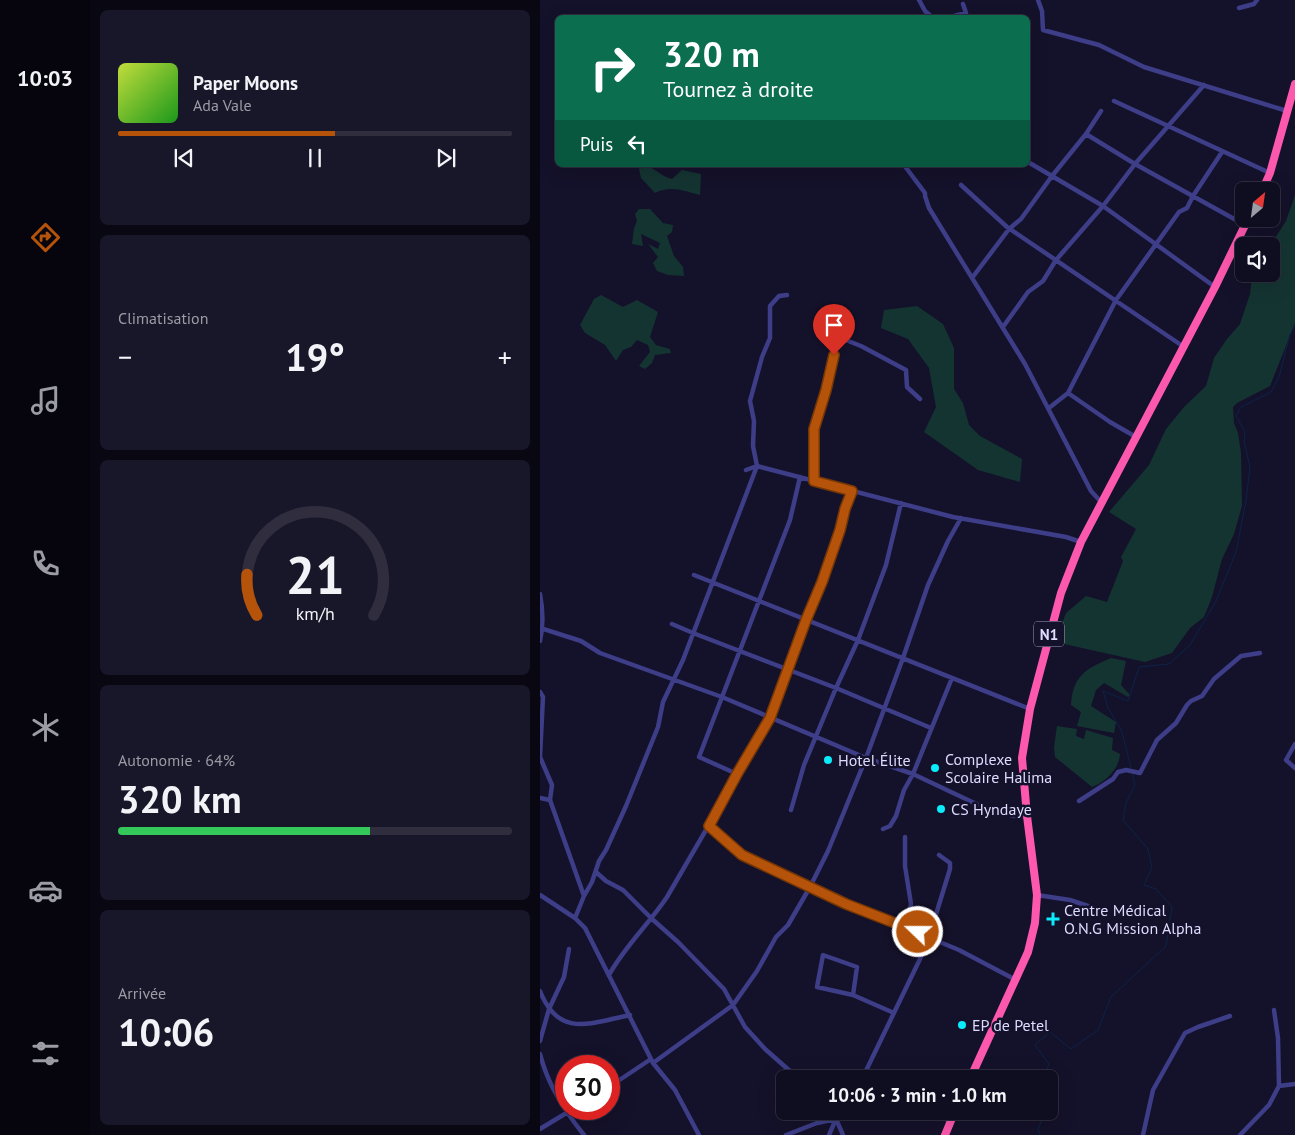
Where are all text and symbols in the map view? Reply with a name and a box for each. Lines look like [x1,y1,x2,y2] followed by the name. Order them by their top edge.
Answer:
[663,31,760,77] text: 320 m
[580,35,645,100] icon: right
[17,64,73,92] text: 10:03
[193,71,298,95] text: Paper Moons
[663,75,814,103] text: Tournez à droite
[193,95,252,115] text: Ada Vale
[623,130,651,158] icon: left
[580,132,613,156] text: Puis
[170,144,198,172] icon: previous
[301,144,329,172] icon: pause
[432,144,460,172] icon: next
[1235,182,1280,228] north arrow
[1235,182,1280,282] map controls
[28,220,63,255] icon: directions
[1235,237,1280,282] button: sound
[813,304,855,355] pin
[118,308,208,328] text: Climatisation
[820,311,848,339] icon: arrive
[285,332,345,381] text: 19°
[118,338,132,375] text: −
[498,338,512,375] text: +
[28,383,63,418] icon: music
[286,541,344,608] text: 21
[28,546,63,581] icon: phone
[295,602,335,625] text: km/h
[1034,622,1064,646] road number: N1
[28,710,63,745] icon: climate
[945,749,1052,787] place label: Complexe Scolaire Halima
[118,750,235,770] text: Autonomie · 64%
[838,750,911,770] place label: Hotel Élite
[822,754,834,766] marker: Hotel Élite
[929,762,941,774] marker: Complexe Scolaire Halima
[118,774,242,823] text: 320 km
[951,799,1032,819] place label: CS Hyndaye
[935,803,947,815] marker: CS Hyndaye
[28,873,63,908] icon: car
[1064,900,1201,938] place label: Centre Médical O.N.G Mission Alpha
[891,905,943,957] position arrow
[1046,912,1060,926] marker: Centre Médical O.N.G Mission Alpha
[118,983,166,1003] text: Arrivée
[118,1007,214,1056] text: 10:06
[972,1015,1049,1035] place label: EP de Petel
[956,1019,968,1031] marker: EP de Petel
[28,1036,63,1071] icon: filters
[555,1055,620,1120] speed limit sign: 30
[827,1083,1007,1107] text: 10:06 · 3 min · 1.0 km

